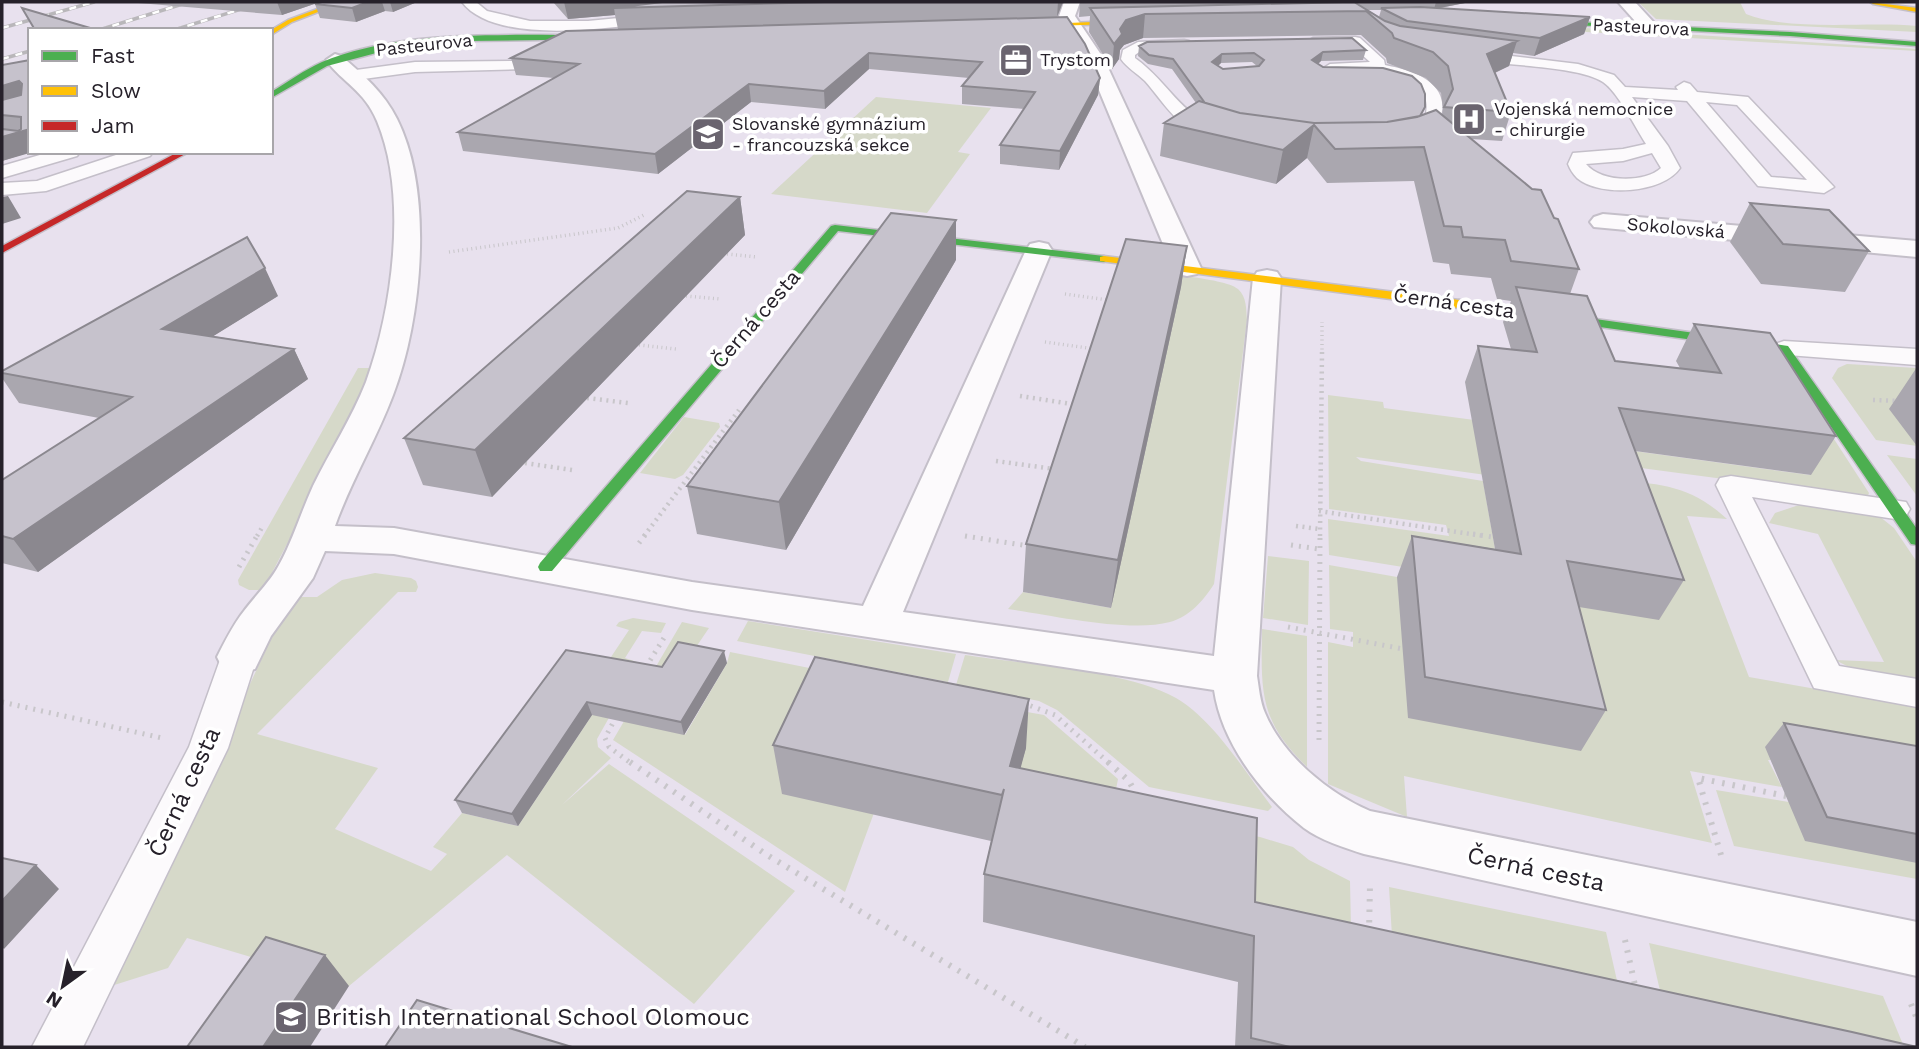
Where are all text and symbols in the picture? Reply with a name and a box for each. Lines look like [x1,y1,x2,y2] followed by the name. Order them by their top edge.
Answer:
[1592,13,1690,40] street label: Pasteurova
[28,28,273,154] legend
[375,29,473,60] street label: Pasteurova
[997,41,1035,79] office icon: Trystom
[91,43,135,68] text: Fast
[1040,49,1111,70] place label: Trystom
[91,78,141,103] text: Slow
[1494,98,1673,140] place label: Vojenská nemocnice - chirurgie
[1450,100,1488,138] hospital icon: Vojenská nemocnice - chirurgie
[91,113,134,138] text: Jam
[732,113,926,155] place label: Slovanské gymnázium - francouzská sekce
[689,115,727,153] school or university icon: Slovanské gymnázium - francouzská sekce
[1626,213,1726,242] street label: Sokolovská
[706,264,805,373] street label: Černá cesta
[1392,282,1516,323] street label: Černá cesta
[142,723,226,861] street label: Černá cesta
[1465,841,1607,897] street label: Černá cesta
[28,951,98,1021] north arrow
[42,986,66,1013] text: N
[272,998,310,1036] school or university icon: British International School Olomouc
[316,1003,750,1031] place label: British International School Olomouc

